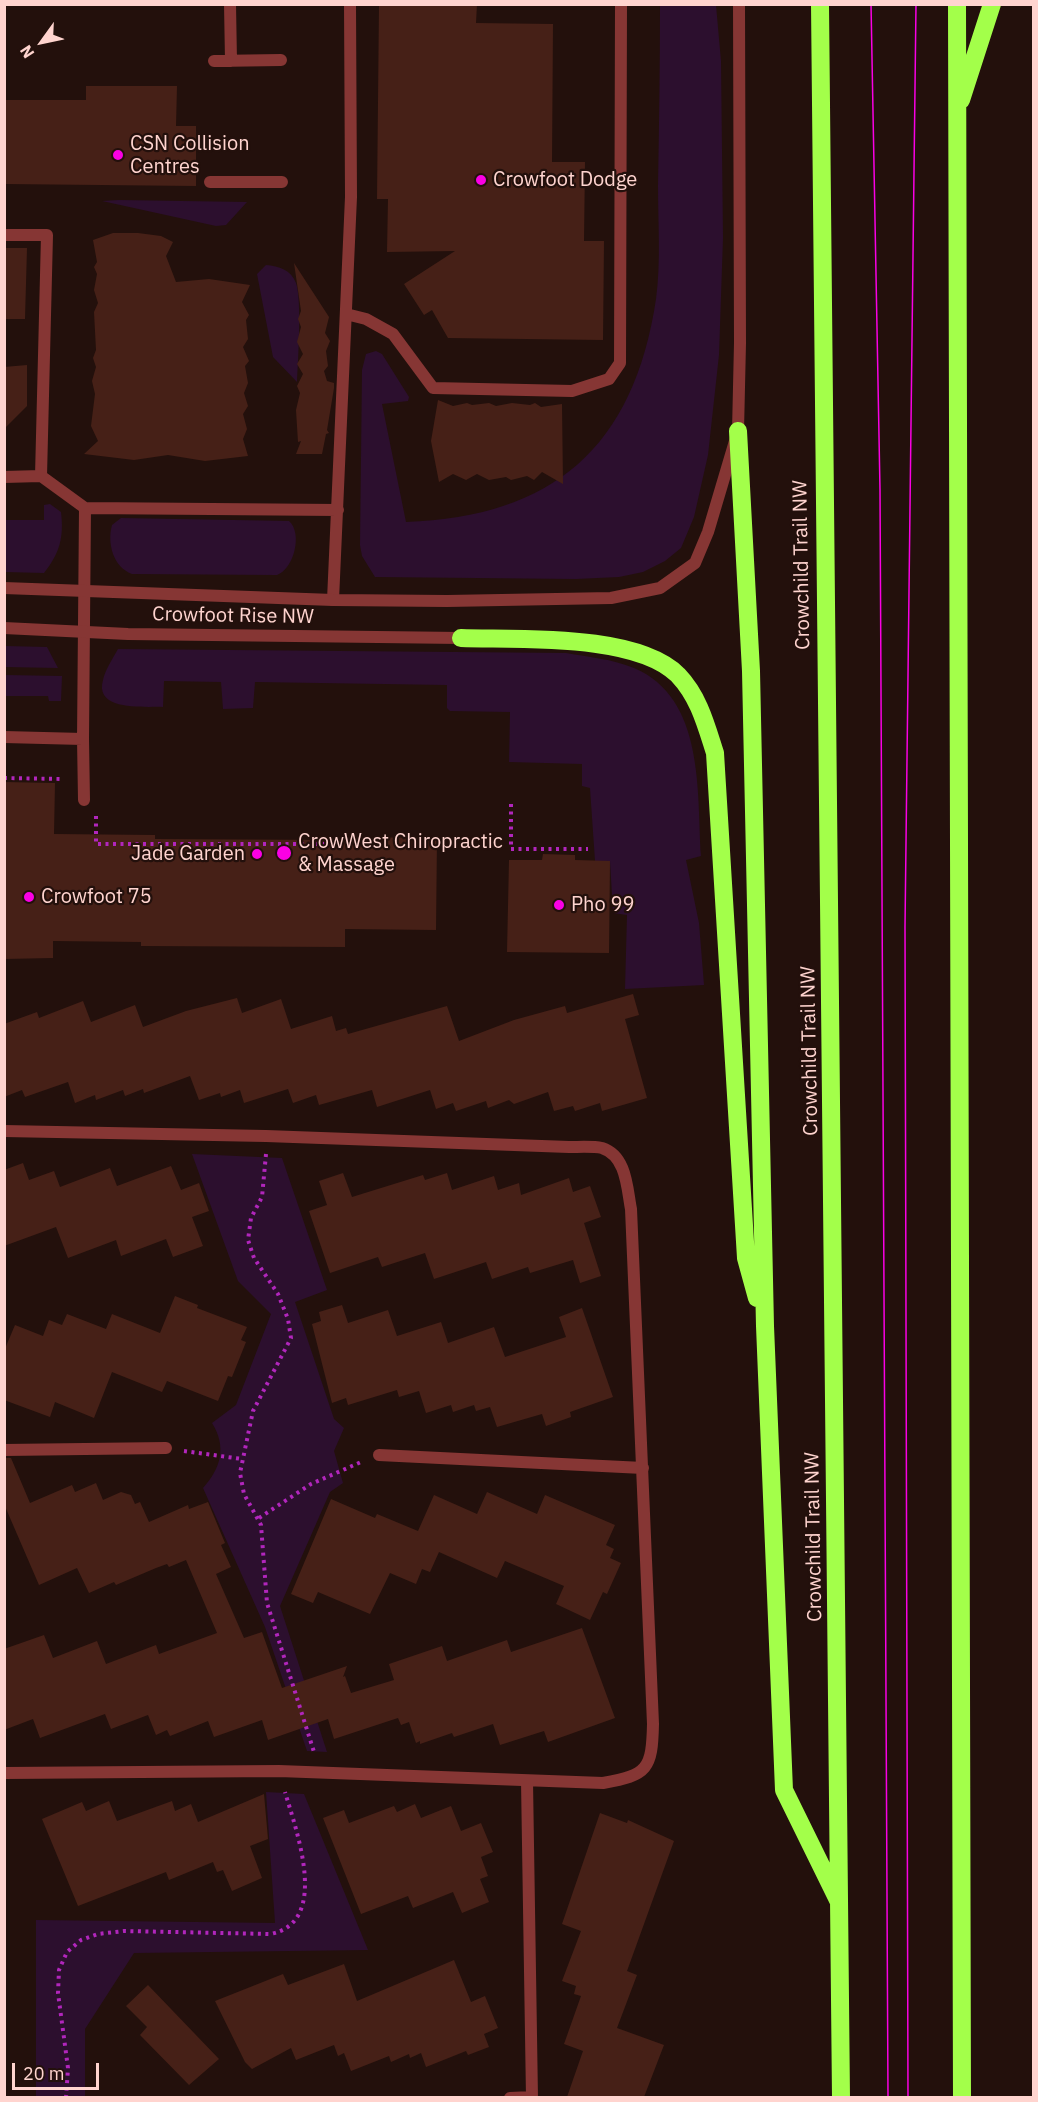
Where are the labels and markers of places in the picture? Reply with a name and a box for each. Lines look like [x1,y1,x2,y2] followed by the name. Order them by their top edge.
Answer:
[130,132,250,179] place label: CSN Collision Centres
[111,148,125,162] marker: CSN Collision Centres
[493,168,637,192] place label: Crowfoot Dodge
[474,173,488,187] marker: Crowfoot Dodge
[298,830,503,877] place label: CrowWest Chiropractic & Massage
[131,842,245,866] place label: Jade Garden
[275,844,293,862] marker: CrowWest Chiropractic & Massage
[250,847,264,861] marker: Jade Garden
[41,885,152,909] place label: Crowfoot 75
[22,890,36,904] marker: Crowfoot 75
[571,893,634,917] place label: Pho 99
[552,898,566,912] marker: Pho 99

